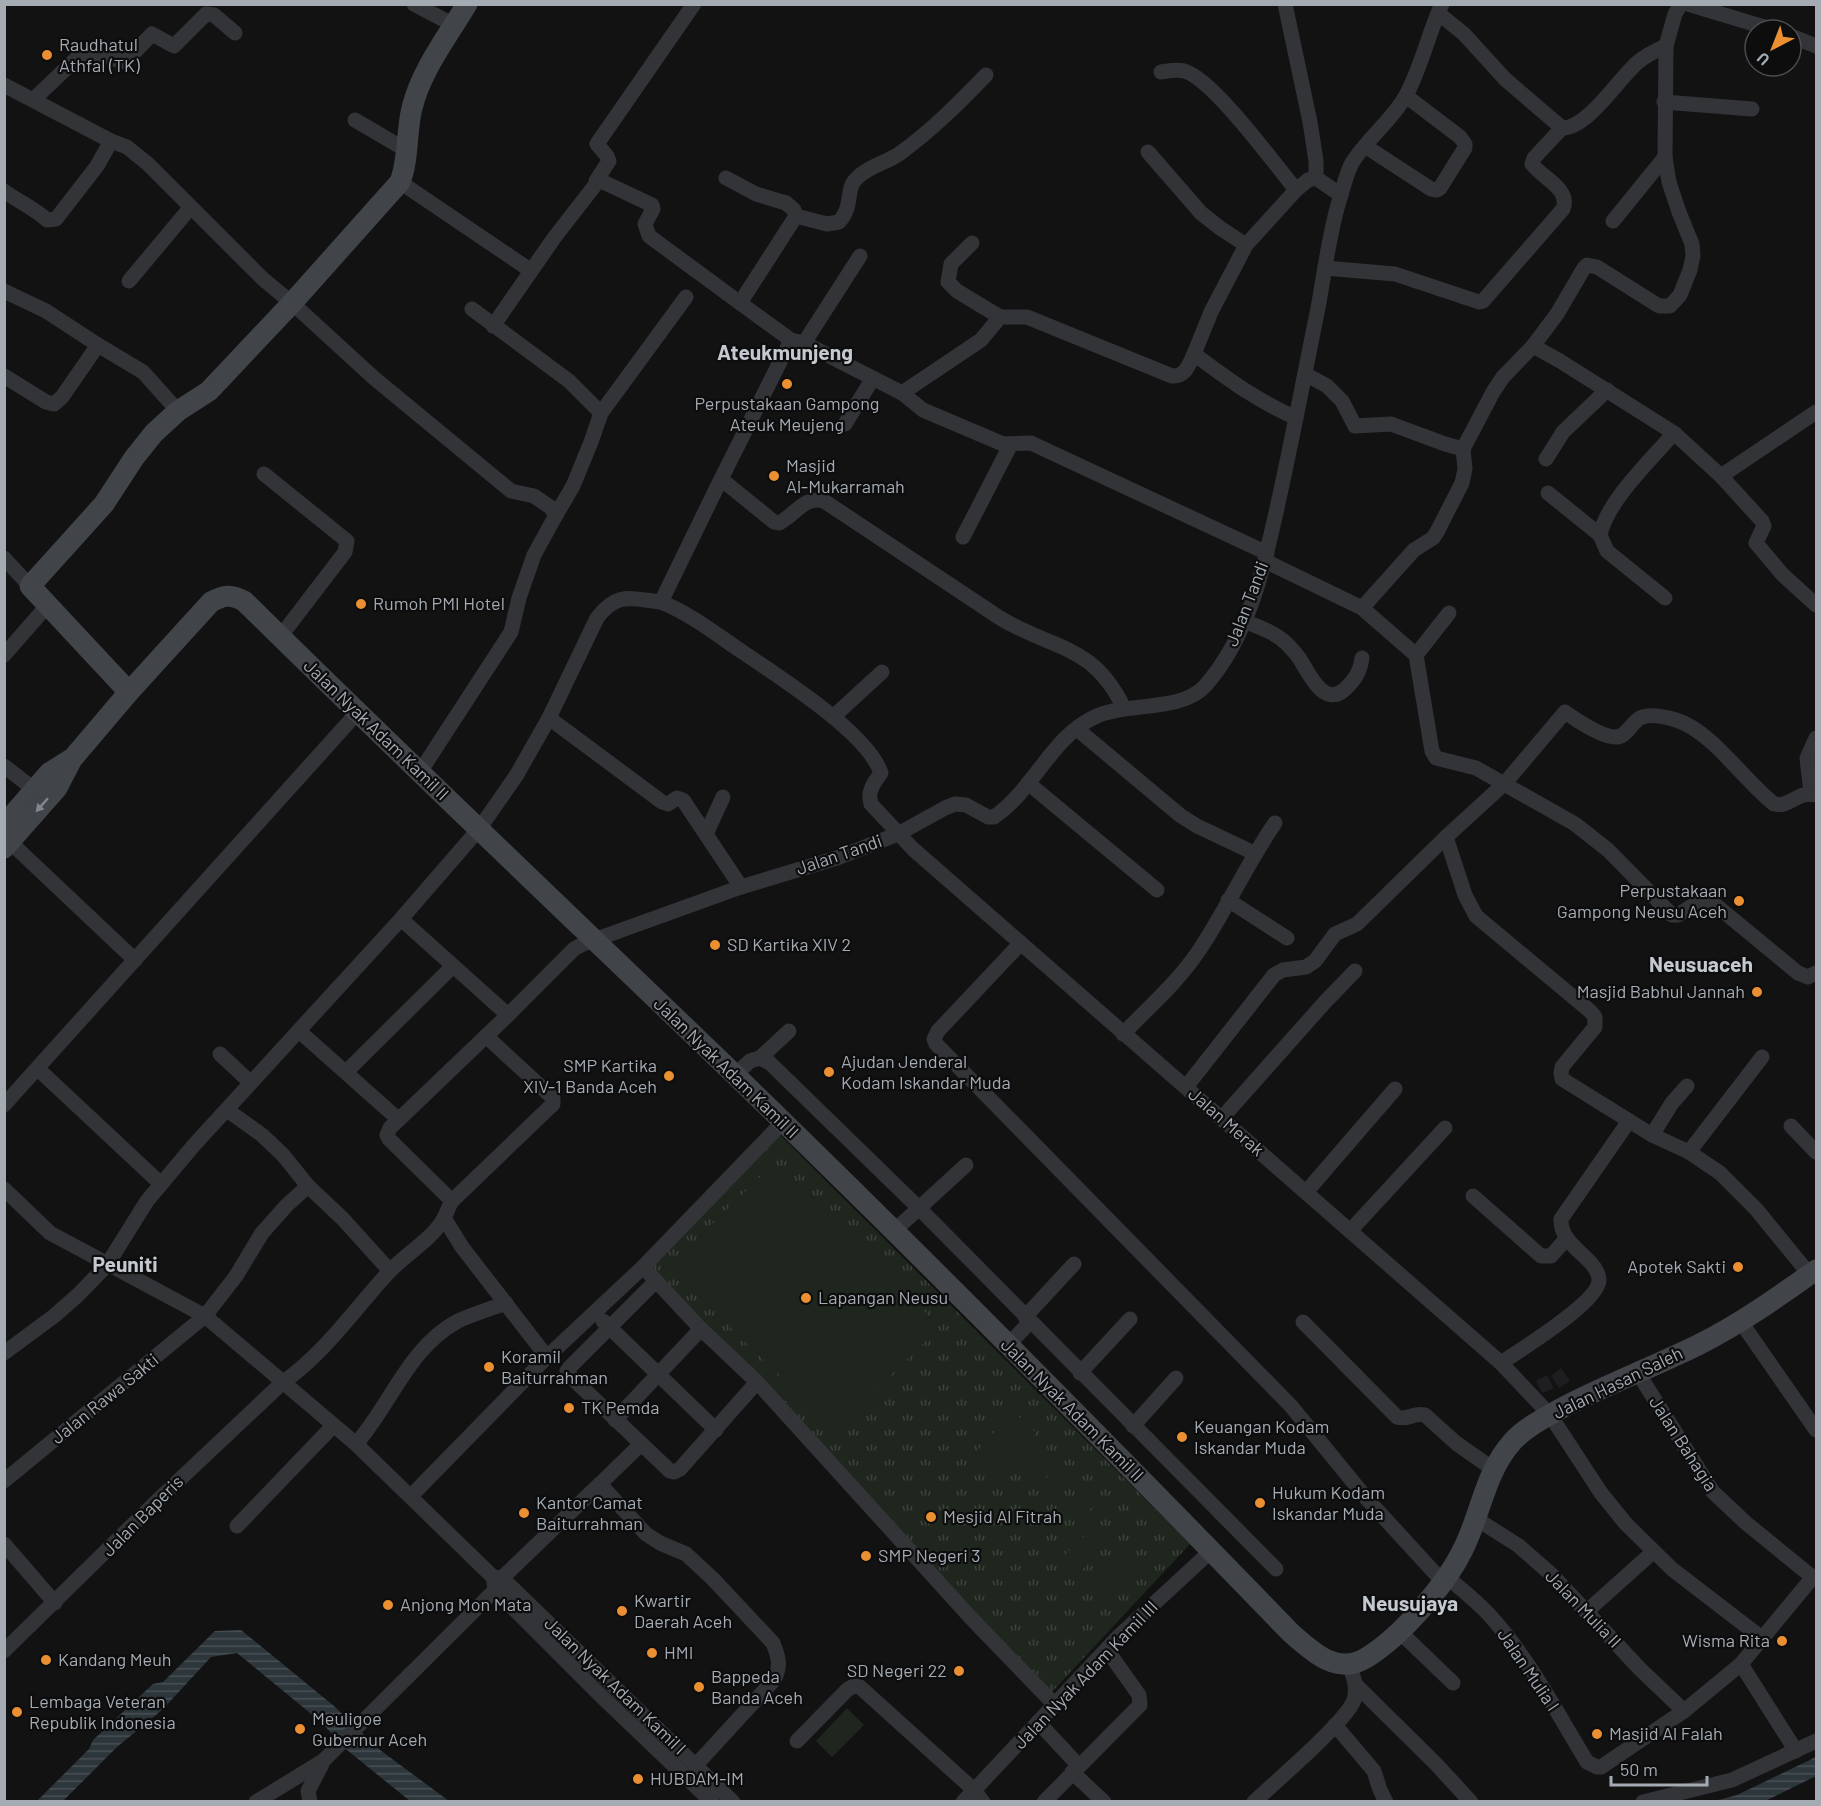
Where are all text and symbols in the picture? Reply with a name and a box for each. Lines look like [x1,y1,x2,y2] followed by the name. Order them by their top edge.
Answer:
[1743,18,1803,78] north arrow
[59,33,140,76] place label: Raudhatul Athfal (TK)
[40,48,54,62] marker: Raudhatul Athfal (TK)
[1753,49,1773,70] text: U
[717,339,853,364] district label: Ateukmunjeng
[780,377,794,391] marker: Perpustakaan Gampong Ateuk Meujeng
[695,392,879,435] place label: Perpustakaan Gampong Ateuk Meujeng
[786,454,905,497] place label: Masjid Al-Mukarramah
[767,469,781,483] marker: Masjid Al-Mukarramah
[1220,558,1272,649] street label: Jalan Tandi
[373,592,505,614] place label: Rumoh PMI Hotel
[354,597,368,611] marker: Rumoh PMI Hotel
[300,654,454,804] street label: Jalan Nyak Adam Kamil II
[35,798,49,813] one-way arrow
[793,829,885,879] street label: Jalan Tandi
[1557,879,1727,922] place label: Perpustakaan Gampong Neusu Aceh
[1732,894,1746,908] marker: Perpustakaan Gampong Neusu Aceh
[727,933,851,955] place label: SD Kartika XIV 2
[708,938,722,952] marker: SD Kartika XIV 2
[1649,951,1753,976] district label: Neusuaceh
[1577,980,1745,1002] place label: Masjid Babhul Jannah
[1750,985,1764,999] marker: Masjid Babhul Jannah
[650,992,804,1142] street label: Jalan Nyak Adam Kamil II
[841,1050,1011,1093] place label: Ajudan Jenderal Kodam Iskandar Muda
[523,1054,657,1097] place label: SMP Kartika XIV-1 Banda Aceh
[822,1065,836,1079] marker: Ajudan Jenderal Kodam Iskandar Muda
[662,1069,676,1083] marker: SMP Kartika XIV-1 Banda Aceh
[1184,1082,1269,1160] street label: Jalan Merak
[92,1251,158,1276] district label: Peuniti
[1627,1255,1726,1277] place label: Apotek Sakti
[1731,1260,1745,1274] marker: Apotek Sakti
[818,1286,948,1308] place label: Lapangan Neusu
[799,1291,813,1305] marker: Lapangan Neusu
[997,1333,1149,1485] street label: Jalan Nyak Adam Kamil II
[1549,1341,1686,1423] street label: Jalan Hasan Saleh
[501,1345,608,1388] place label: Koramil Baiturrahman
[46,1348,162,1448] street label: Jalan Rawa Sakti
[482,1360,496,1374] marker: Koramil Baiturrahman
[1645,1392,1723,1495] street label: Jalan Bahagia
[581,1396,660,1418] place label: TK Pemda
[562,1401,576,1415] marker: TK Pemda
[1194,1415,1329,1458] place label: Keuangan Kodam Iskandar Muda
[1175,1430,1189,1444] marker: Keuangan Kodam Iskandar Muda
[97,1470,187,1560] street label: Jalan Baperis
[1272,1481,1385,1524] place label: Hukum Kodam Iskandar Muda
[536,1491,643,1534] place label: Kantor Camat Baiturrahman
[1253,1496,1267,1510] marker: Hukum Kodam Iskandar Muda
[943,1505,1062,1527] place label: Mesjid Al Fitrah
[517,1506,531,1520] marker: Kantor Camat Baiturrahman
[924,1510,938,1524] marker: Mesjid Al Fitrah
[878,1544,981,1566] place label: SMP Negeri 3
[859,1549,873,1563] marker: SMP Negeri 3
[1541,1565,1626,1652] street label: Jalan Mulia II
[634,1589,732,1632] place label: Kwartir Daerah Aceh
[1362,1590,1458,1615] district label: Neusujaya
[400,1593,532,1615] place label: Anjong Mon Mata
[1009,1595,1162,1753] street label: Jalan Nyak Adam Kamil III
[381,1598,395,1612] marker: Anjong Mon Mata
[615,1604,629,1618] marker: Kwartir Daerah Aceh
[540,1612,691,1759] street label: Jalan Nyak Adam Kamil I
[1493,1624,1564,1715] street label: Jalan Mulia I
[1682,1629,1770,1651] place label: Wisma Rita
[1775,1634,1789,1648] marker: Wisma Rita
[664,1641,693,1663] place label: HMI
[645,1646,659,1660] marker: HMI
[58,1648,172,1670] place label: Kandang Meuh
[39,1653,53,1667] marker: Kandang Meuh
[847,1659,947,1681] place label: SD Negeri 22
[952,1664,966,1678] marker: SD Negeri 22
[711,1665,803,1708] place label: Bappeda Banda Aceh
[692,1680,706,1694] marker: Bappeda Banda Aceh
[29,1690,176,1733] place label: Lembaga Veteran Republik Indonesia
[10,1705,24,1719] marker: Lembaga Veteran Republik Indonesia
[312,1707,427,1750] place label: Meuligoe Gubernur Aceh
[293,1722,307,1736] marker: Meuligoe Gubernur Aceh
[1609,1722,1723,1744] place label: Masjid Al Falah
[1590,1727,1604,1741] marker: Masjid Al Falah
[1611,1749,1707,1787] scale bar
[1620,1758,1658,1780] text: 50 m
[650,1767,744,1789] place label: HUBDAM-IM
[631,1772,645,1786] marker: HUBDAM-IM

